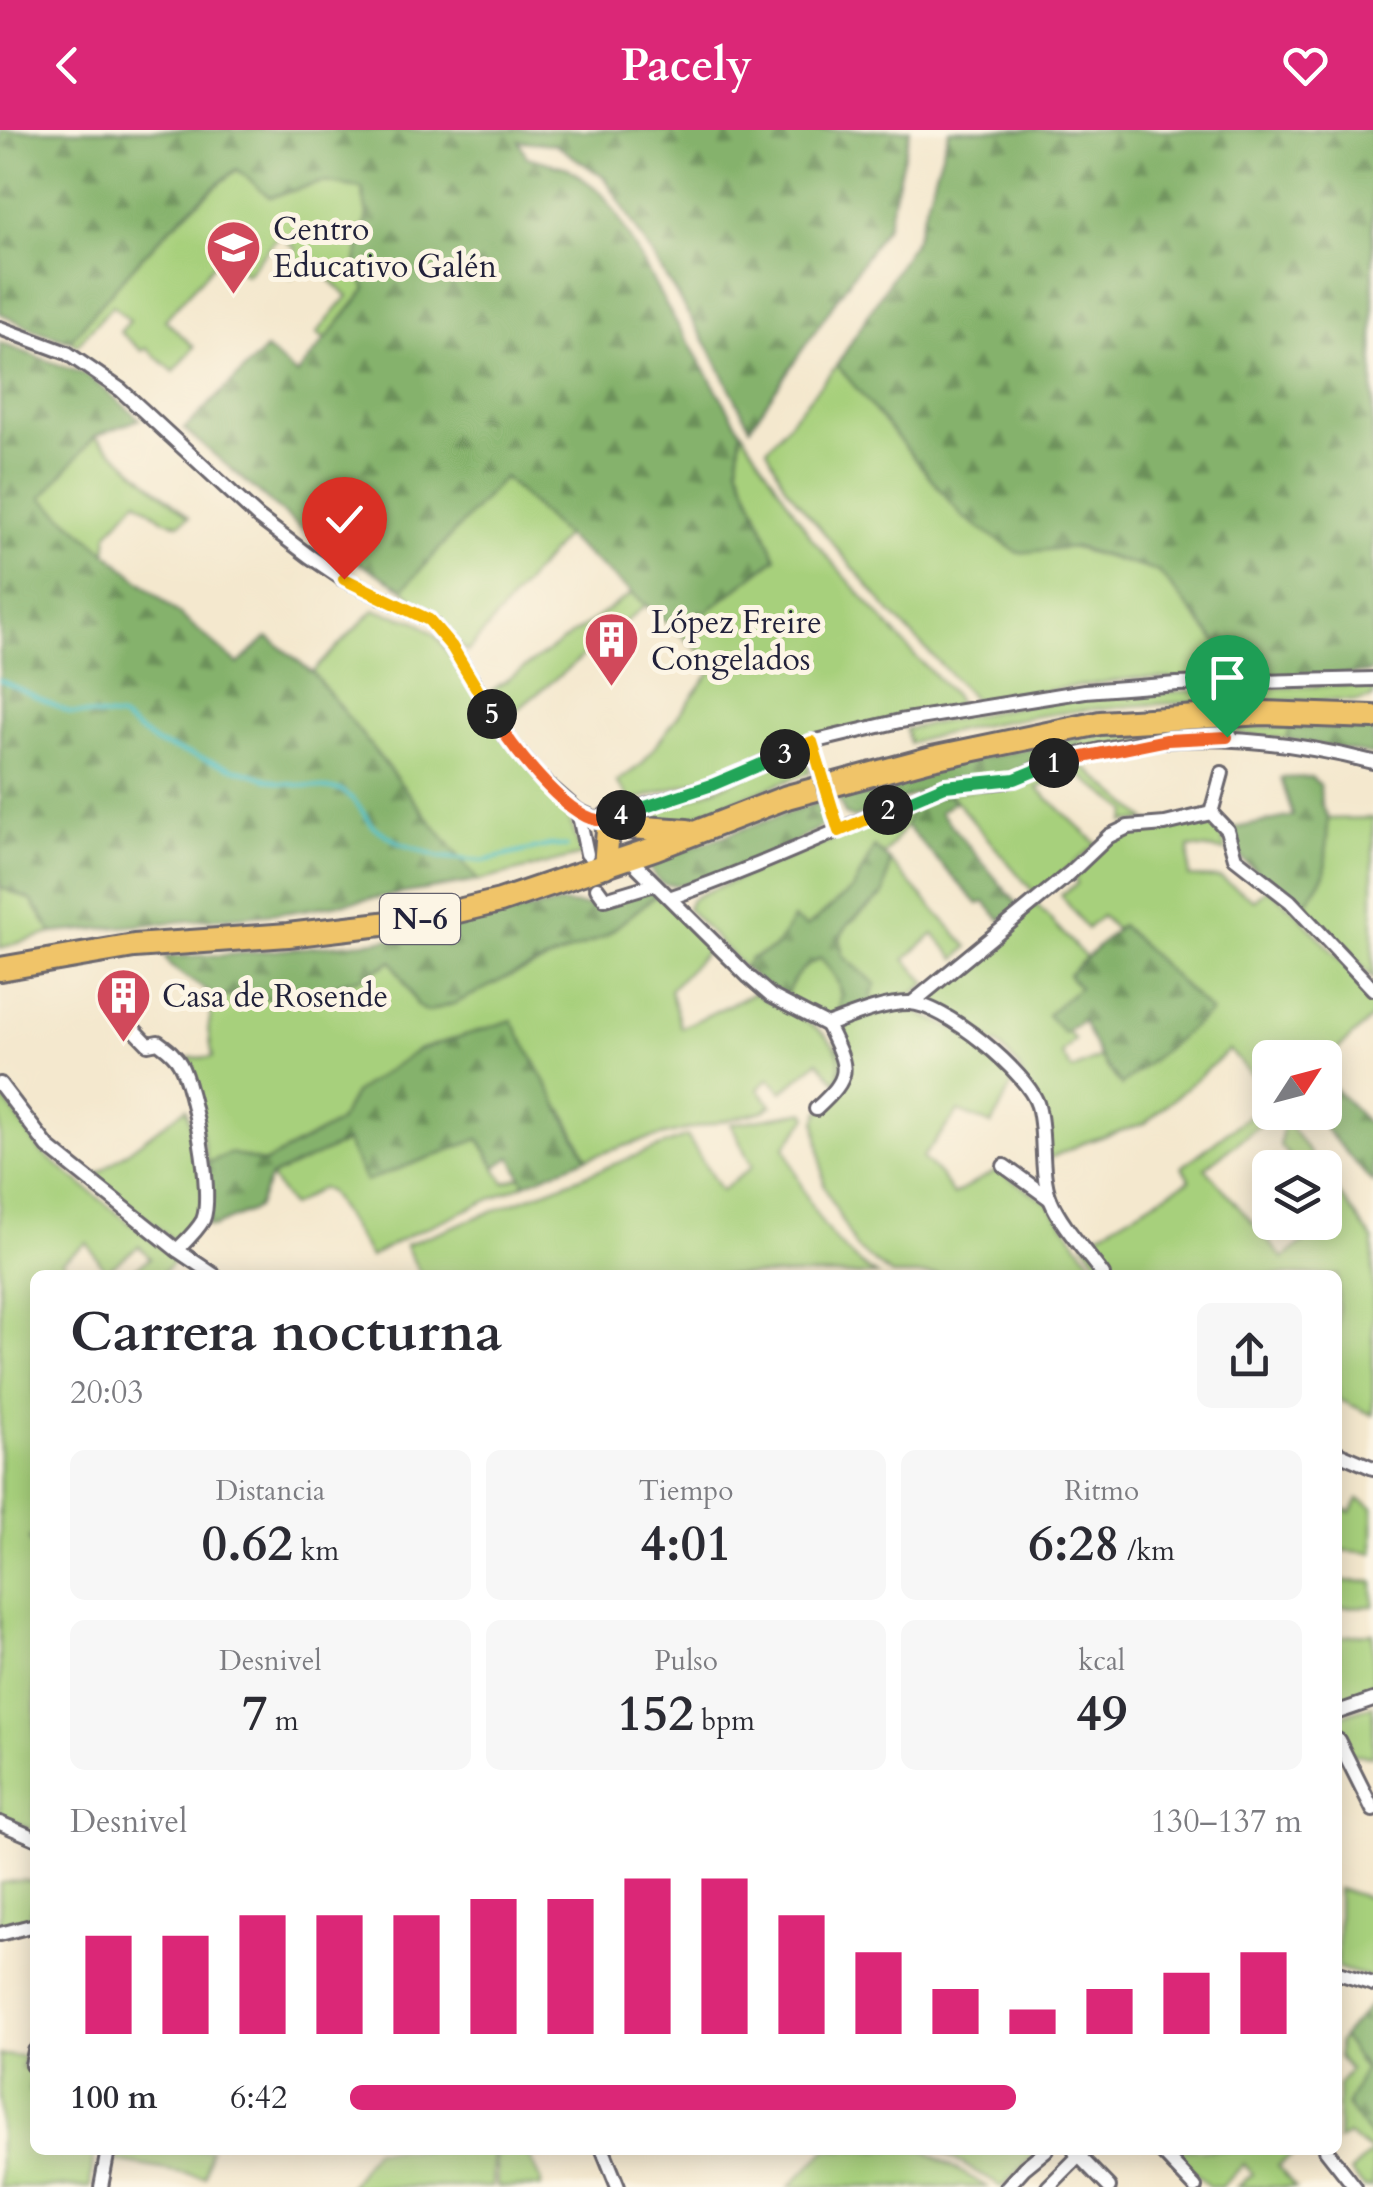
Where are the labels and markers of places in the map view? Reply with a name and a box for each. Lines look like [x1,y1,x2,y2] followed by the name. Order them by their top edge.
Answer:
[273,208,497,289] place label: Centro Educativo Galén
[204,217,264,296] school or university icon: Centro Educativo Galén
[302,477,387,580] pin
[651,601,822,682] place label: López Freire Congelados
[582,610,642,689] building icon: López Freire Congelados
[1185,635,1270,738] pin
[467,689,517,739] pin: 5
[760,729,810,779] pin: 3
[1029,738,1079,788] pin: 1
[863,785,913,835] pin: 2
[596,790,646,840] pin: 4
[93,966,153,1045] building icon: Casa de Rosende
[162,975,388,1019] place label: Casa de Rosende

